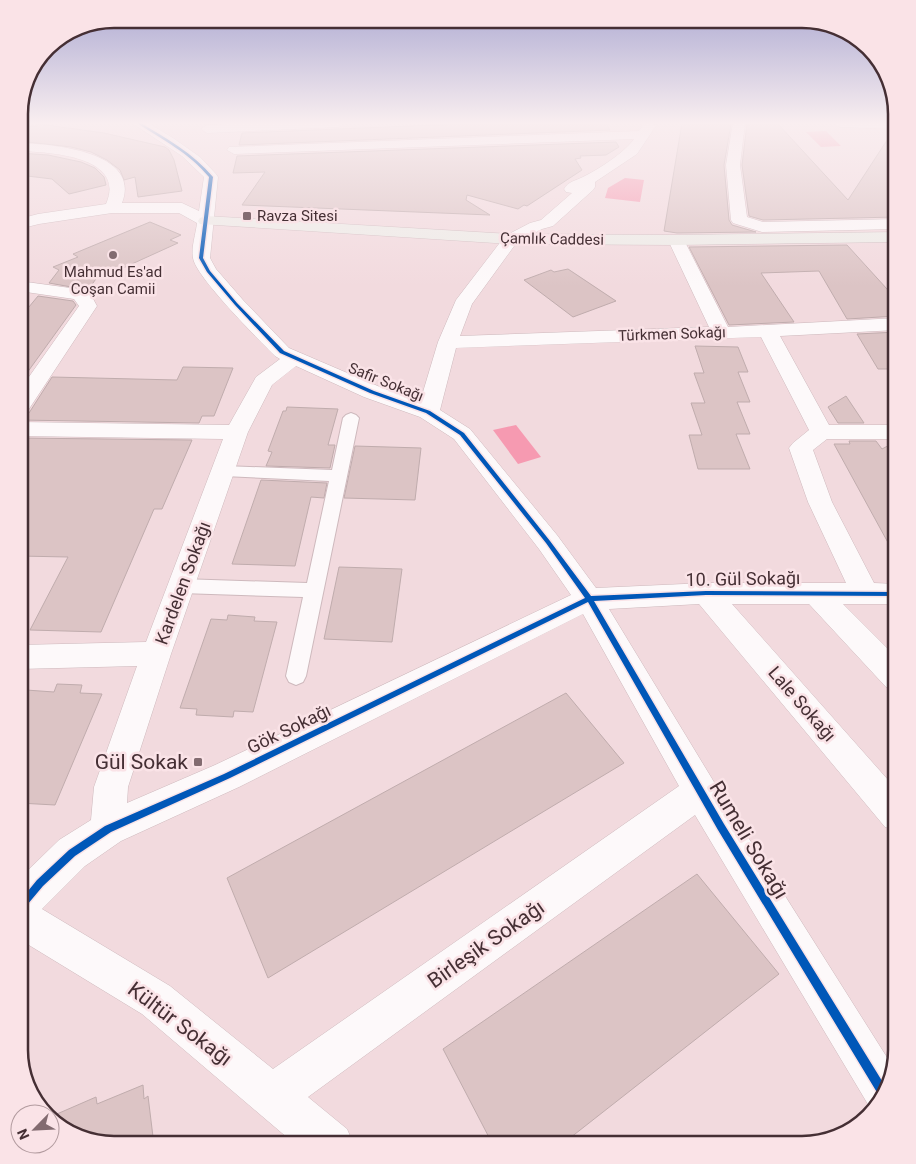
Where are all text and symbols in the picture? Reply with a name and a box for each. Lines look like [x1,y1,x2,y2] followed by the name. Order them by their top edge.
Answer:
[257,207,338,225] place label: Ravza Sitesi
[241,210,253,222] marker: Ravza Sitesi
[500,229,604,249] street label: Çamlık Caddesi
[107,249,119,261] marker: Mahmud Es'ad Coşan Camii
[64,263,162,298] place label: Mahmud Es'ad Coşan Camii
[618,323,726,345] street label: Türkmen Sokağı
[346,359,426,405] street label: Safir Sokağı
[151,518,215,647] street label: Kardelen Sokağı
[685,567,801,590] street label: 10. Gül Sokağı
[764,662,841,745] street label: Lale Sokağı
[243,699,334,758] street label: Gök Sokağı
[95,750,188,774] place label: Gül Sokak
[192,756,204,768] marker: Gül Sokak
[704,777,794,903] street label: Rumeli Sokağı
[423,895,549,993] street label: Birleşik Sokağı
[123,977,237,1071] street label: Kültür Sokağı
[10,1104,60,1154] north arrow
[14,1127,32,1142] text: N

